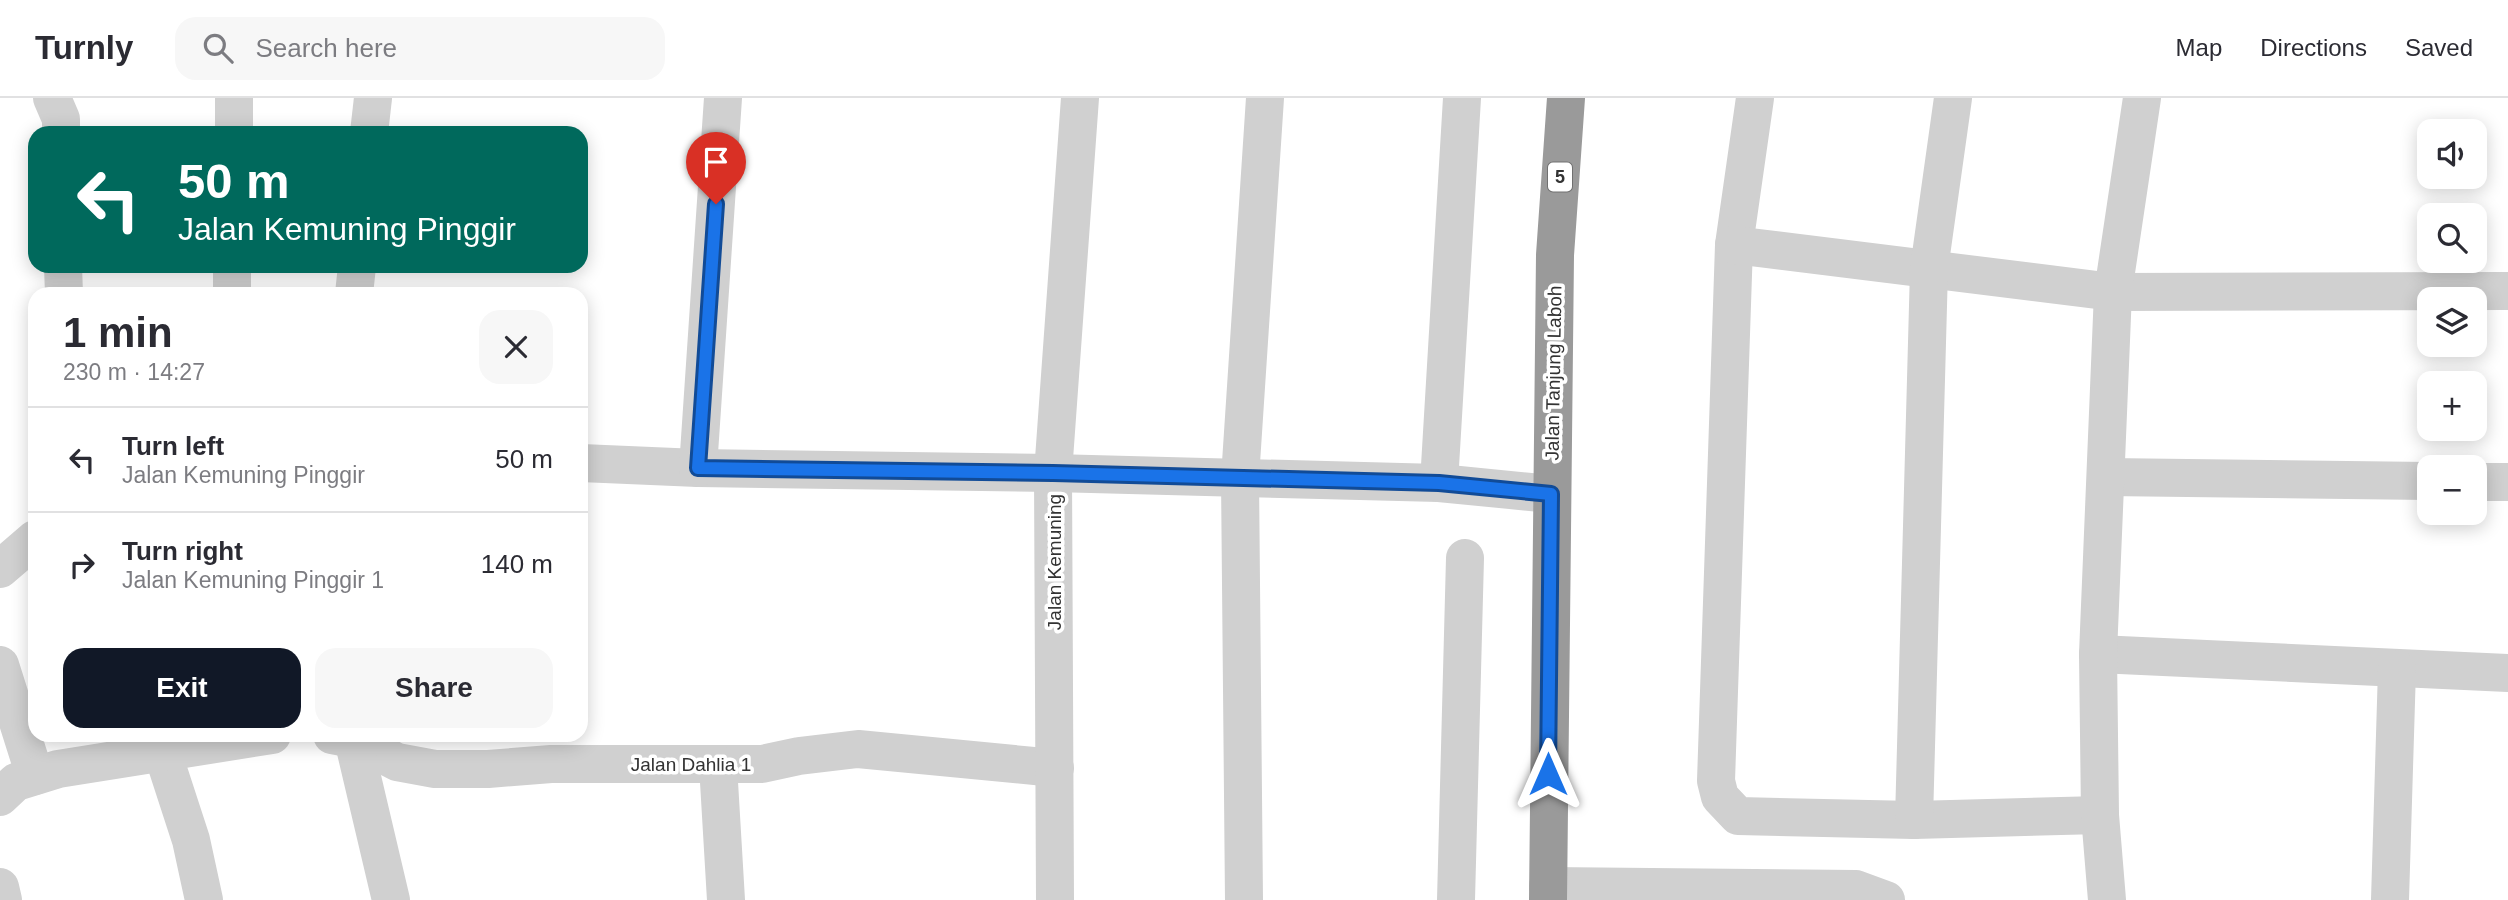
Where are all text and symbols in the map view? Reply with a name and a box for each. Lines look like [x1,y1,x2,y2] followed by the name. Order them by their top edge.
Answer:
[175,17,665,80] search box
[35,29,133,66] text: Turnly
[199,29,237,67] icon: search
[255,33,397,63] text: Search here
[2176,34,2222,61] text: Map
[2260,34,2367,61] text: Directions
[2405,34,2473,61] text: Saved
[2417,119,2487,525] map controls
[2417,119,2487,189] button: sound
[686,132,746,204] pin
[697,143,735,181] icon: arrive
[63,154,154,245] icon: left
[178,154,290,208] text: 50 m
[1548,162,1572,192] road number: 5
[2417,203,2487,273] button: search
[178,211,516,247] text: Jalan Kemuning Pinggir
[1541,285,1566,461] street label: Jalan Tanjung Laboh
[2417,287,2487,357] button: layers
[63,309,173,356] text: 1 min
[479,310,553,384] button: close
[63,359,205,385] text: 230 m · 14:27
[2417,371,2487,441] button: +
[122,431,224,461] text: Turn left
[63,441,101,479] icon: left
[495,444,553,474] text: 50 m
[2417,455,2487,525] button: −
[122,462,365,488] text: Jalan Kemuning Pinggir
[1044,494,1065,630] street label: Jalan Kemuning
[122,536,243,566] text: Turn right
[63,546,101,584] icon: right
[481,549,553,579] text: 140 m
[122,567,384,593] text: Jalan Kemuning Pinggir 1
[63,648,301,728] button: Exit
[315,648,553,728] button: Share
[1511,737,1585,811] position arrow
[631,754,751,775] street label: Jalan Dahlia 1

